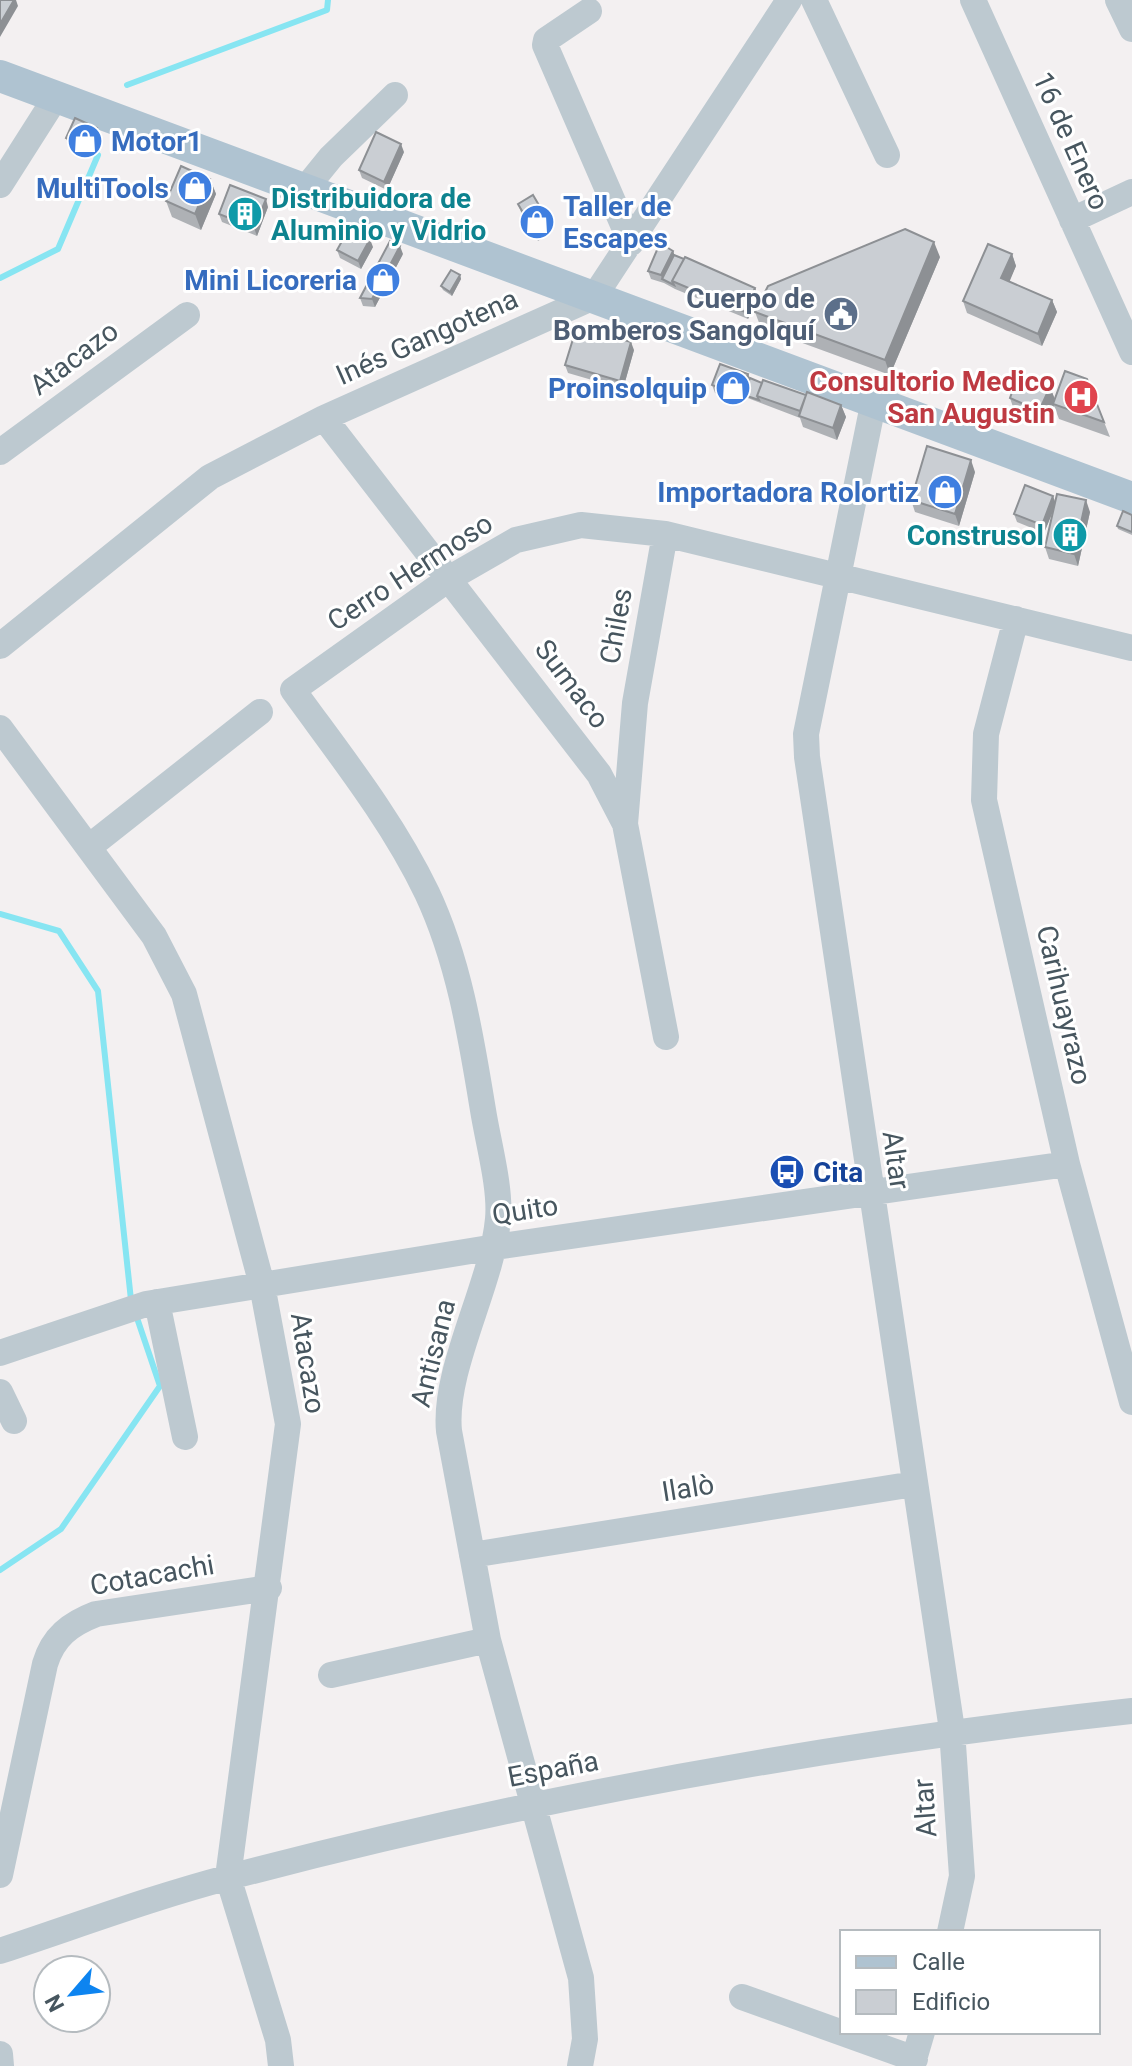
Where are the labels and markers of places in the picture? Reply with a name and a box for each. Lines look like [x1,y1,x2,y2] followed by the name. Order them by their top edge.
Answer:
[66,122,104,160] shop icon: Motor1
[111,125,203,158] place label: Motor1
[176,169,214,207] shop icon: MultiTools
[36,172,169,205] place label: MultiTools
[271,182,486,247] place label: Distribuidora de Aluminio y Vidrio
[563,190,671,255] place label: Taller de Escapes
[226,195,264,233] building icon: Distribuidora de Aluminio y Vidrio
[518,203,556,241] shop icon: Taller de Escapes
[364,261,402,299] shop icon: Mini Licoreria
[184,264,357,297] place label: Mini Licoreria
[553,282,816,347] place label: Cuerpo de Bomberos Sangolquí
[822,295,860,333] public building icon: Cuerpo de Bomberos Sangolquí
[809,365,1055,430] place label: Consultorio Medico San Augustin
[714,369,752,407] shop icon: Proinsolquip
[548,372,707,405] place label: Proinsolquip
[1062,378,1100,416] hospital icon: Consultorio Medico San Augustin
[926,473,964,511] shop icon: Importadora Rolortiz
[657,476,919,509] place label: Importadora Rolortiz
[1051,516,1089,554] building icon: Construsol
[907,519,1044,552] place label: Construsol
[768,1153,806,1191] bus stop icon: Cita
[813,1156,863,1189] place label: Cita

